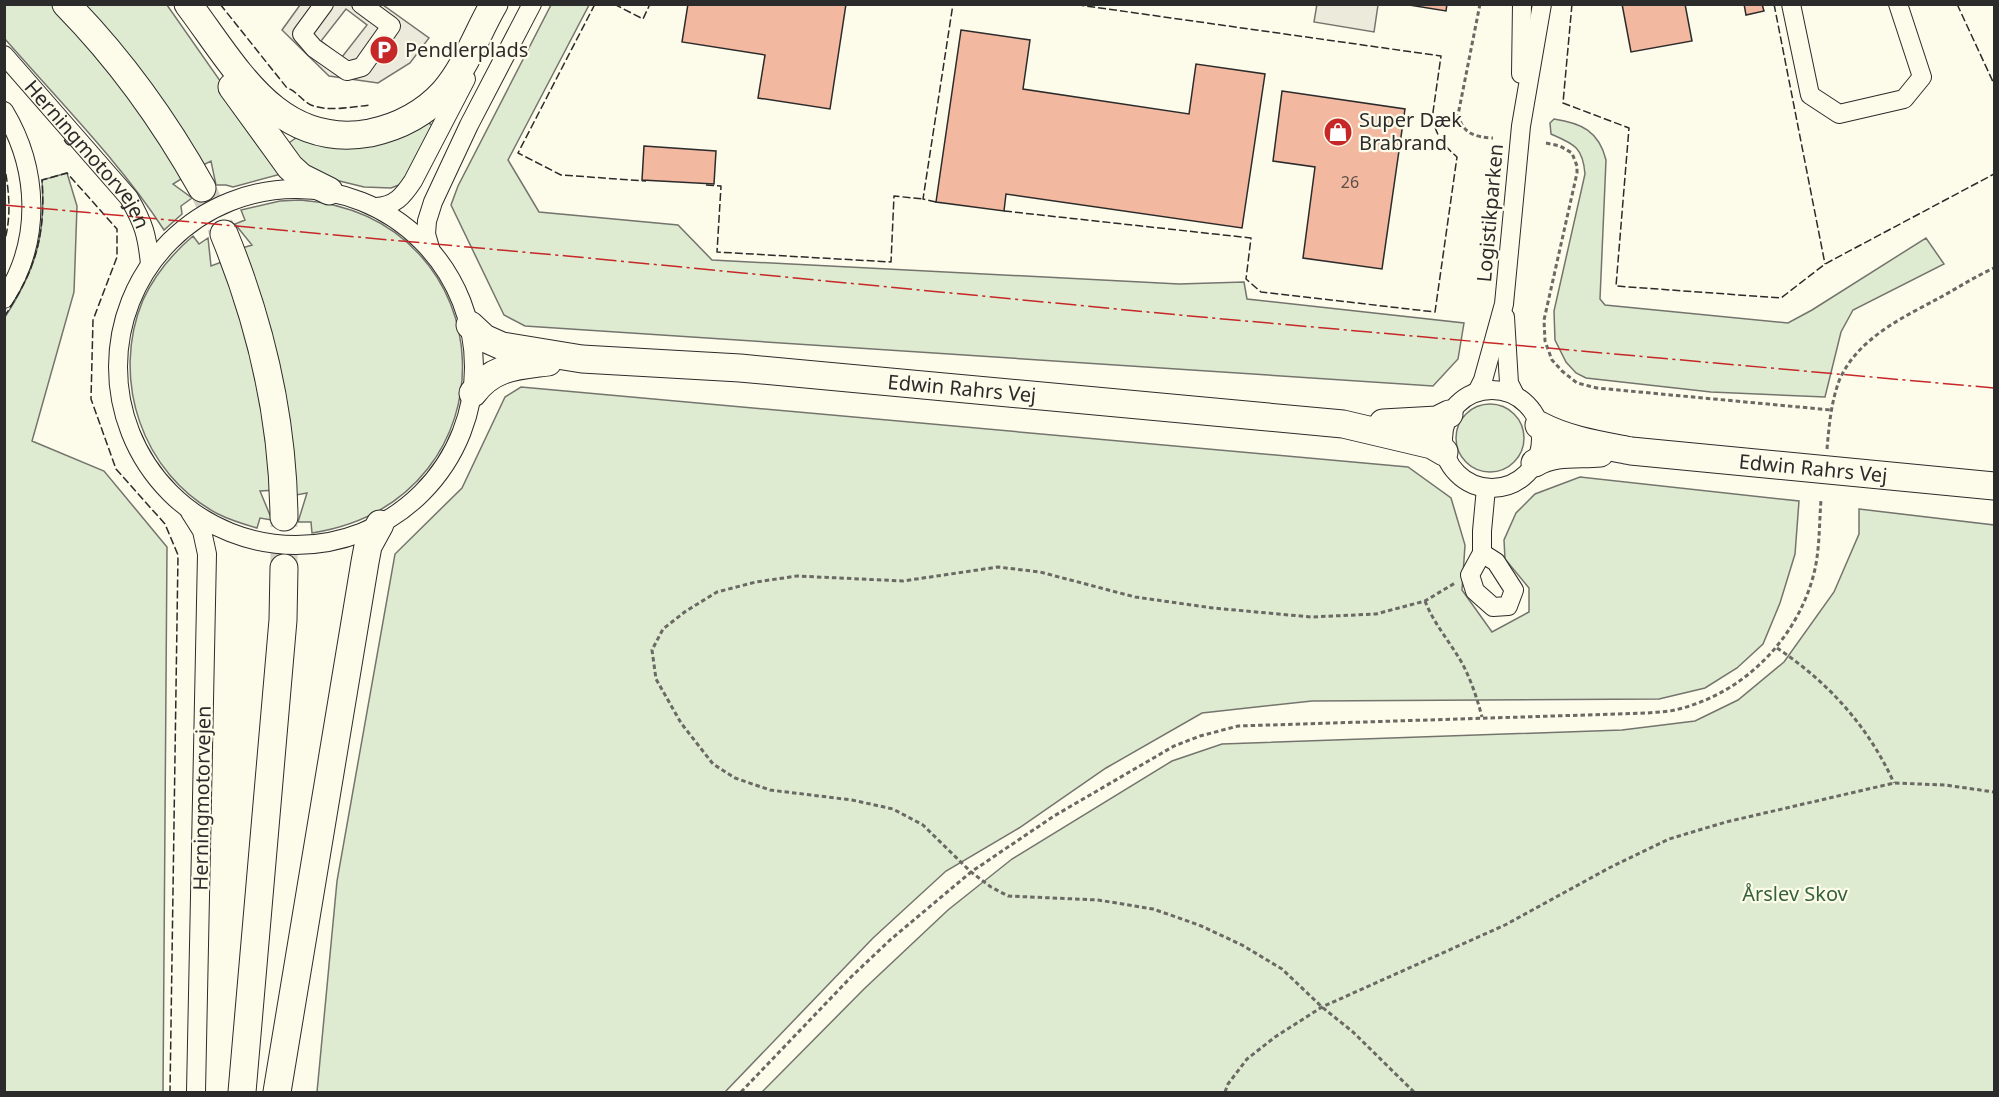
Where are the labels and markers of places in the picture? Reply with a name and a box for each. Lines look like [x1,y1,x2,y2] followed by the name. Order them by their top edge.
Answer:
[368,34,400,66] parking icon: Pendlerplads
[405,36,528,63] place label: Pendlerplads
[1359,106,1462,156] place label: Super Dæk Brabrand
[1322,116,1354,148] shop icon: Super Dæk Brabrand

